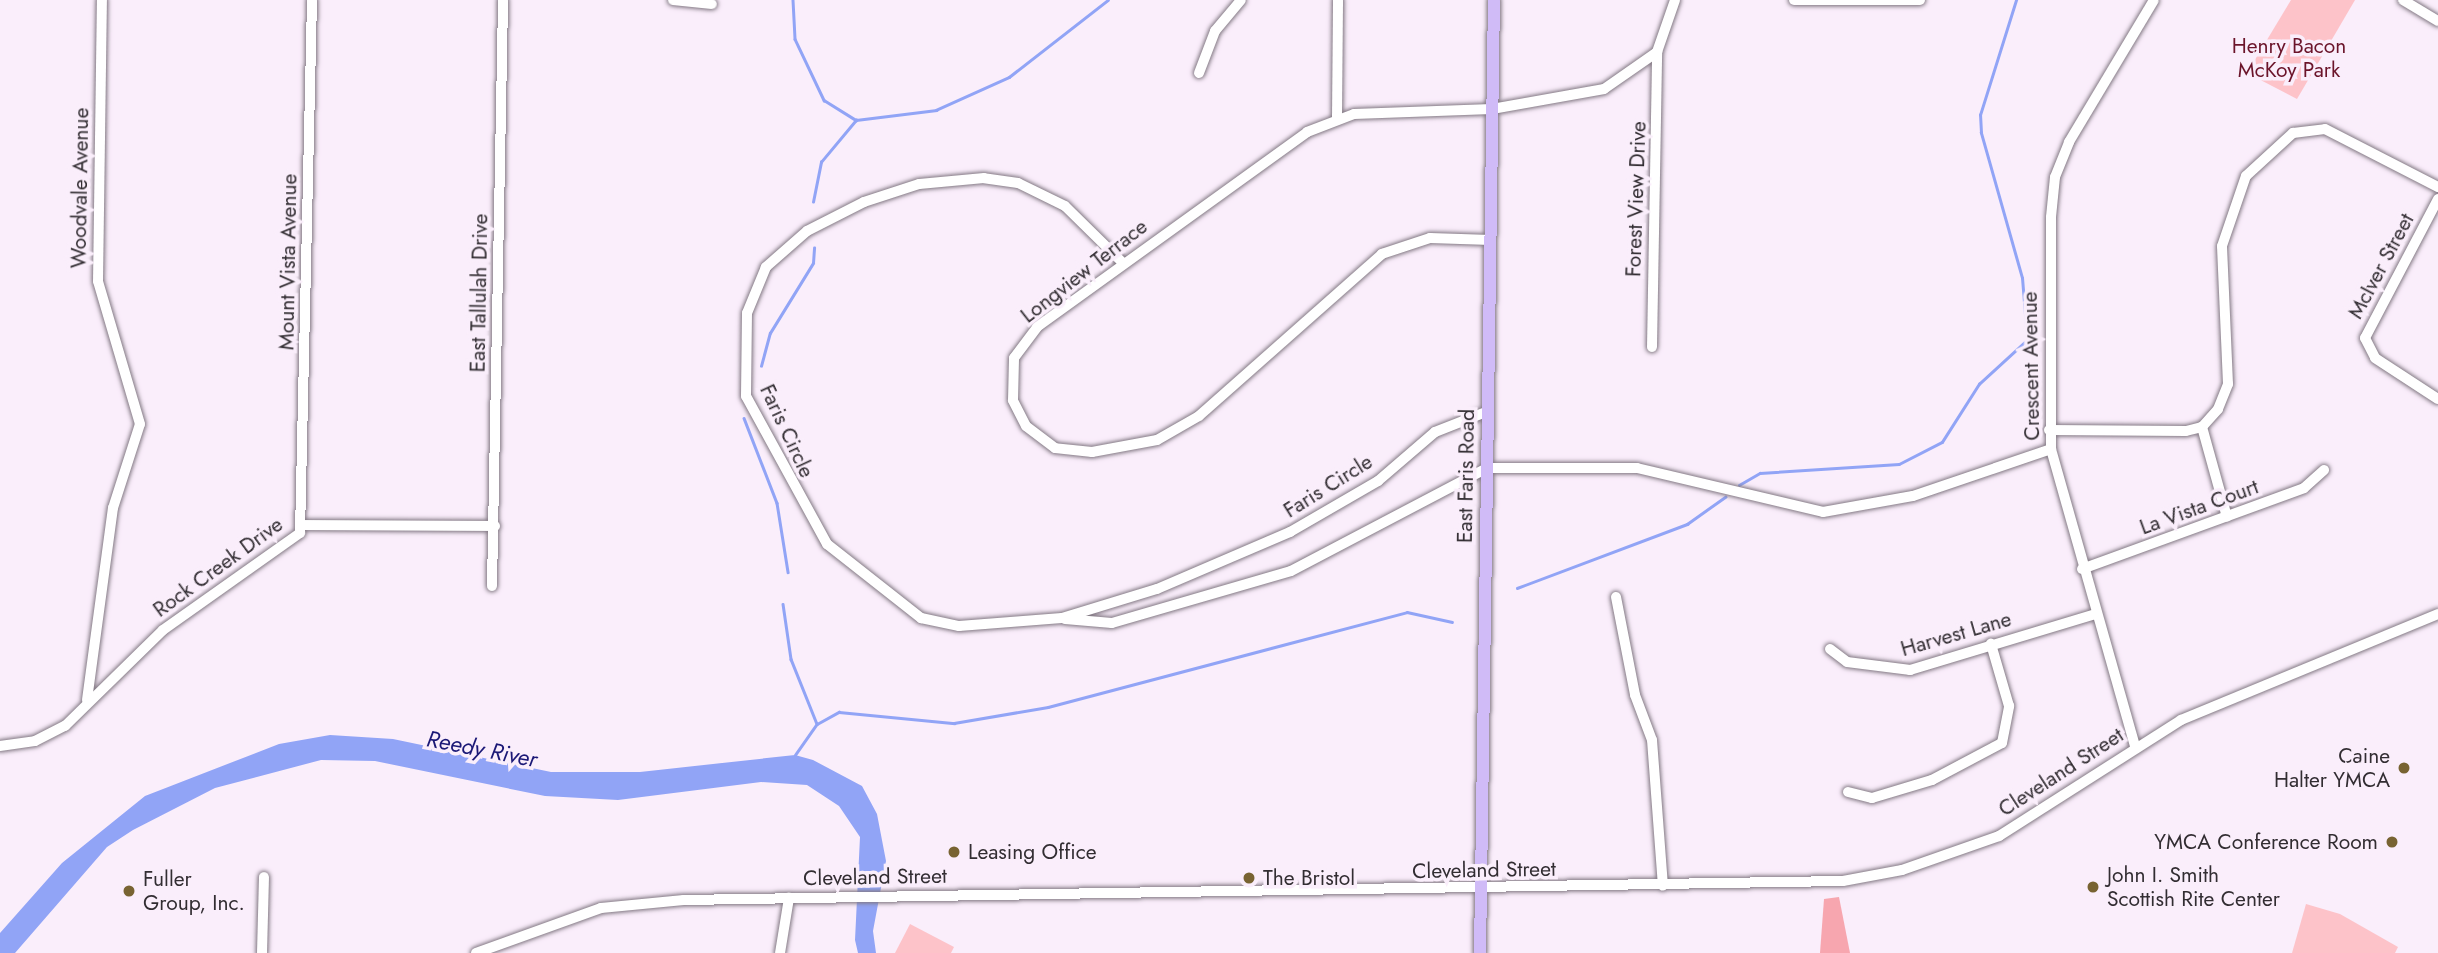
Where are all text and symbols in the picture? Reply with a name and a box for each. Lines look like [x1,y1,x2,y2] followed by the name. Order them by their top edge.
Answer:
[2232,33,2346,83] park label: Henry Bacon McKoy Park
[66,107,94,269] street label: Woodvale Avenue
[1621,121,1651,277] street label: Forest View Drive
[274,174,302,350] street label: Mount Vista Avenue
[2343,209,2419,323] street label: McIver Street
[465,213,493,373] street label: East Tallulah Drive
[1016,214,1152,328] street label: Longview Terrace
[2017,291,2045,441] street label: Crescent Avenue
[754,380,820,482] street label: Faris Circle
[1452,409,1480,543] street label: East Faris Road
[1279,449,1377,523] street label: Faris Circle
[2136,474,2262,540] street label: La Vista Court
[148,512,288,622] street label: Rock Creek Drive
[1898,606,2014,662] street label: Harvest Lane
[1994,722,2128,822] street label: Cleveland Street
[424,725,540,773] water label: Reedy River
[2274,743,2390,793] place label: Caine Halter YMCA
[2396,760,2412,776] marker: Caine Halter YMCA
[2154,829,2378,855] place label: YMCA Conference Room
[2384,834,2400,850] marker: YMCA Conference Room
[968,839,1096,865] place label: Leasing Office
[946,844,962,860] marker: Leasing Office
[1412,856,1556,884] street label: Cleveland Street
[2107,862,2280,912] place label: John I. Smith Scottish Rite Center
[803,863,947,891] street label: Cleveland Street
[1263,865,1355,891] place label: The Bristol
[143,866,245,916] place label: Fuller Group, Inc.
[1241,870,1257,886] marker: The Bristol
[2085,879,2101,895] marker: John I. Smith Scottish Rite Center
[121,883,137,899] marker: Fuller Group, Inc.

